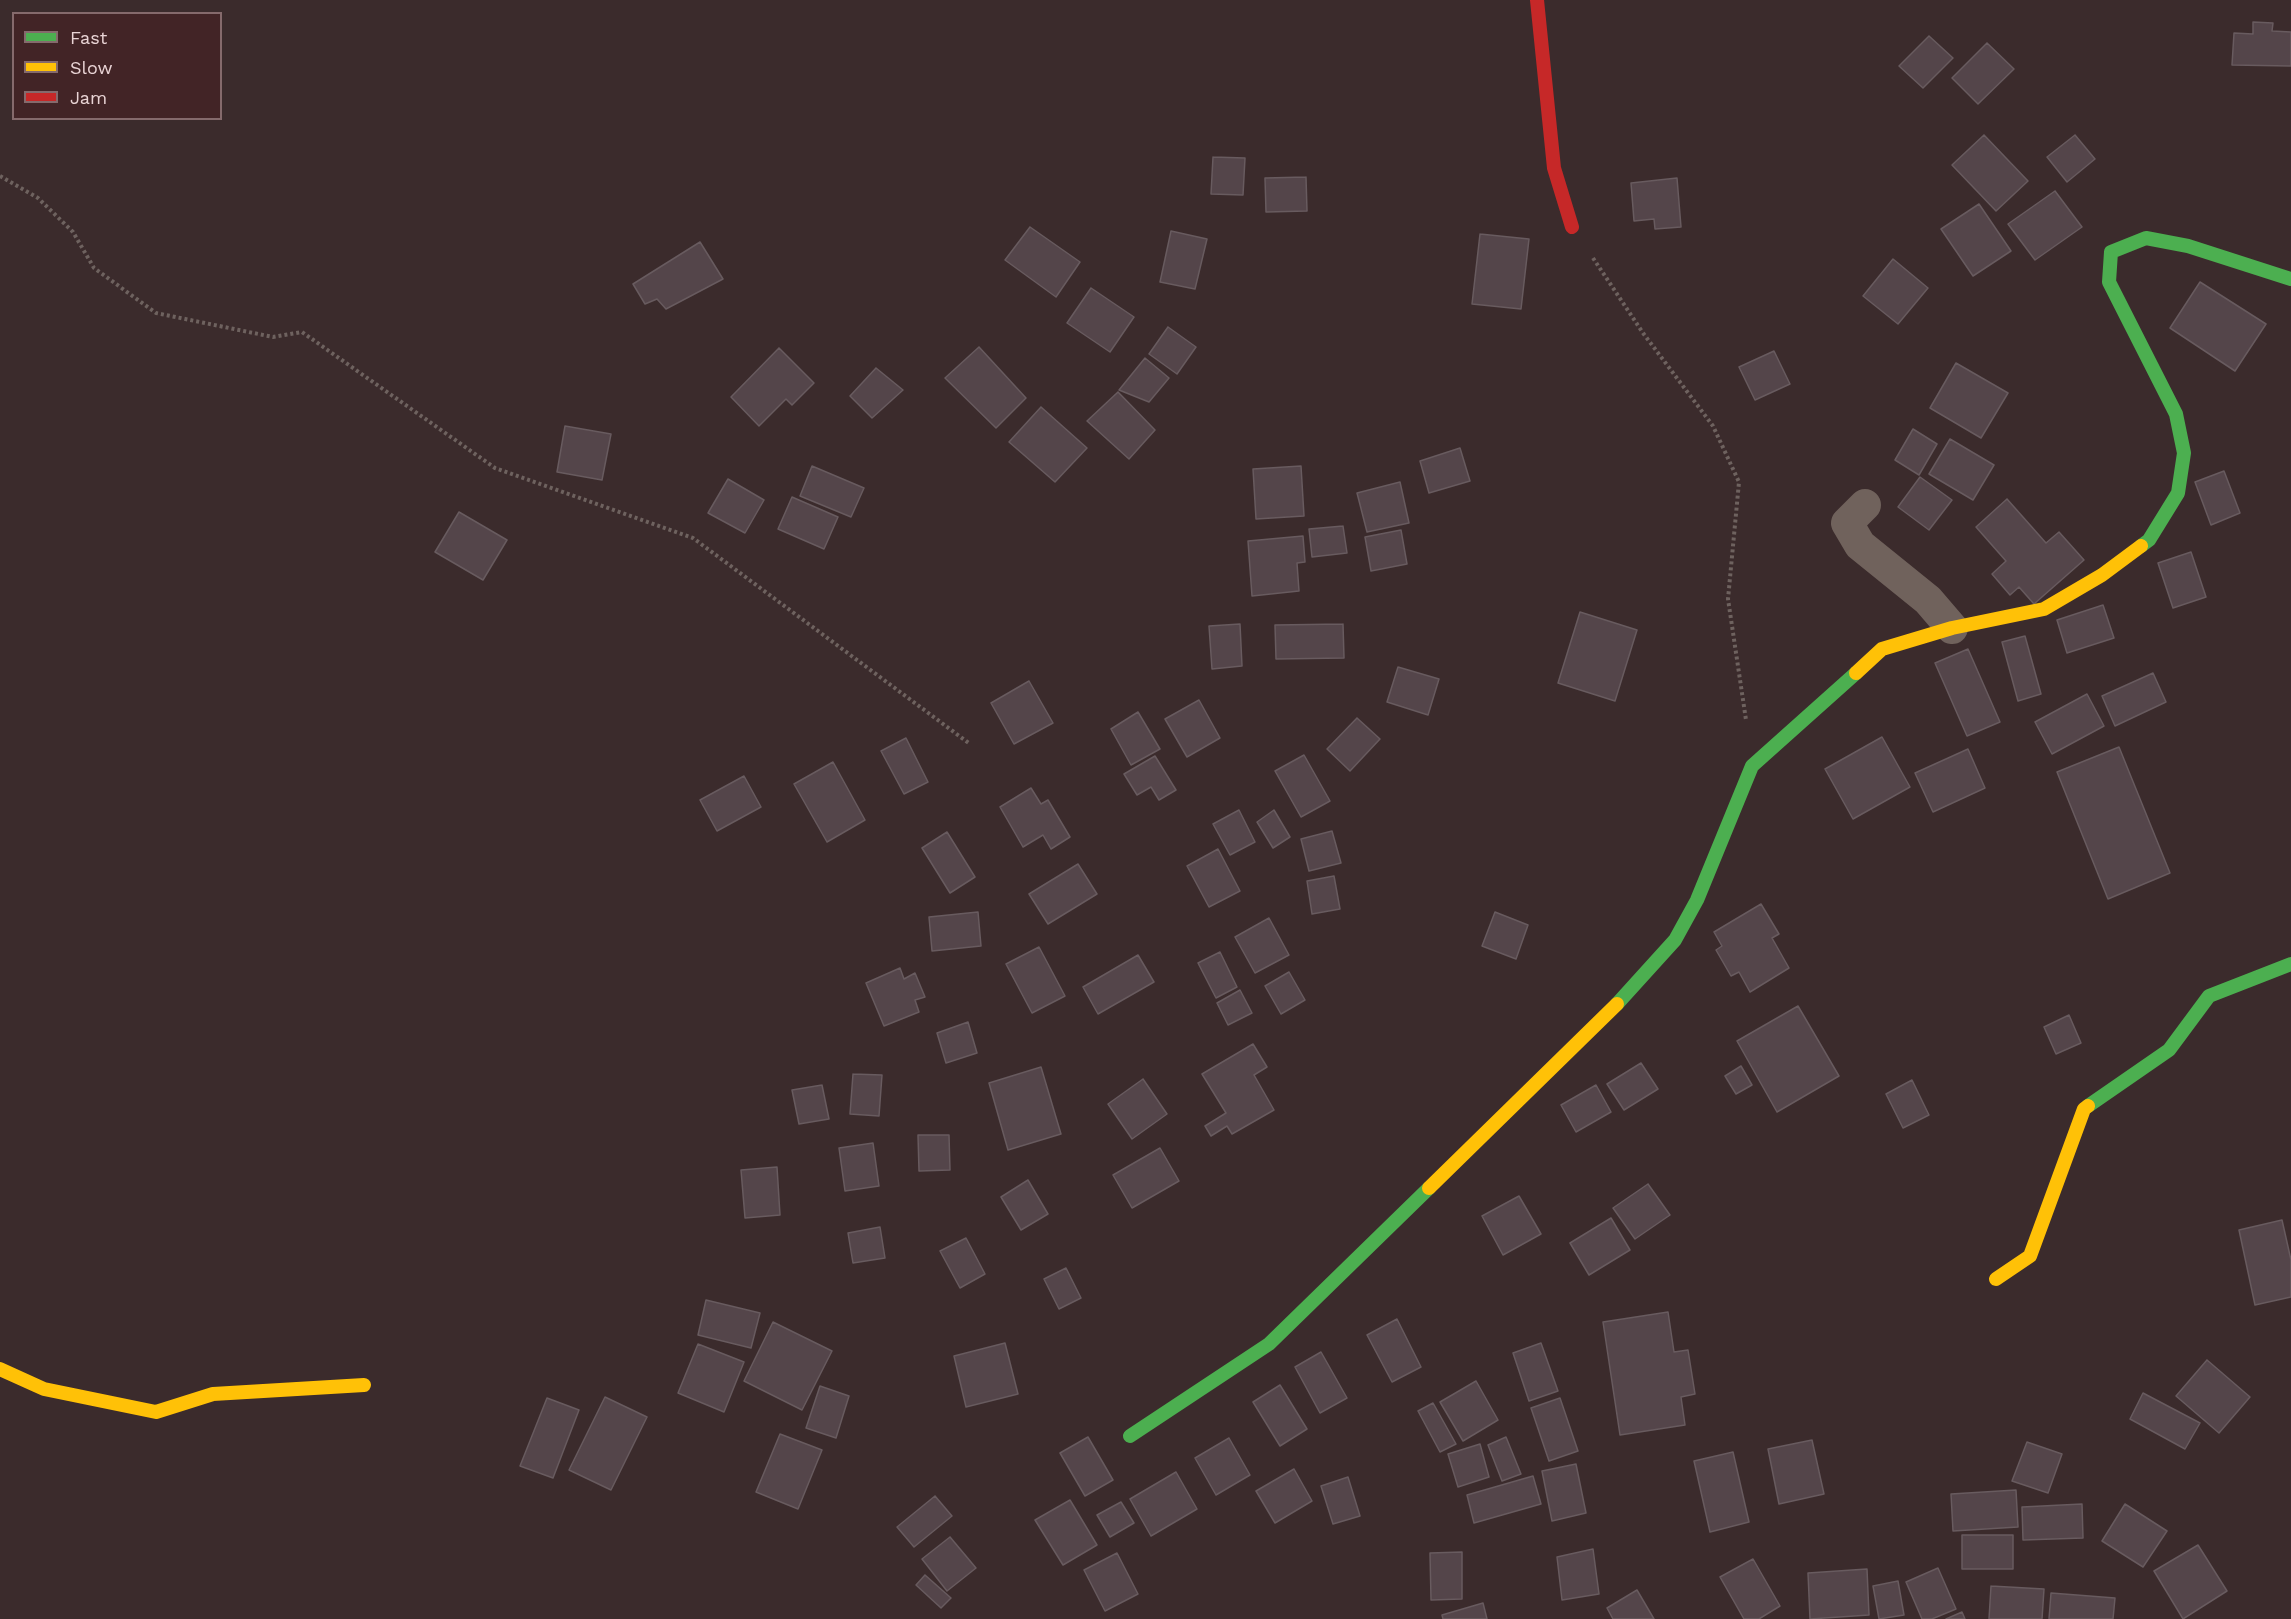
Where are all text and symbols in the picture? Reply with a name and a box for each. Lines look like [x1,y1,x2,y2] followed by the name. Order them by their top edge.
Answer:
[12,12,222,120] legend
[70,27,107,48] text: Fast
[70,57,113,78] text: Slow
[70,87,107,108] text: Jam

